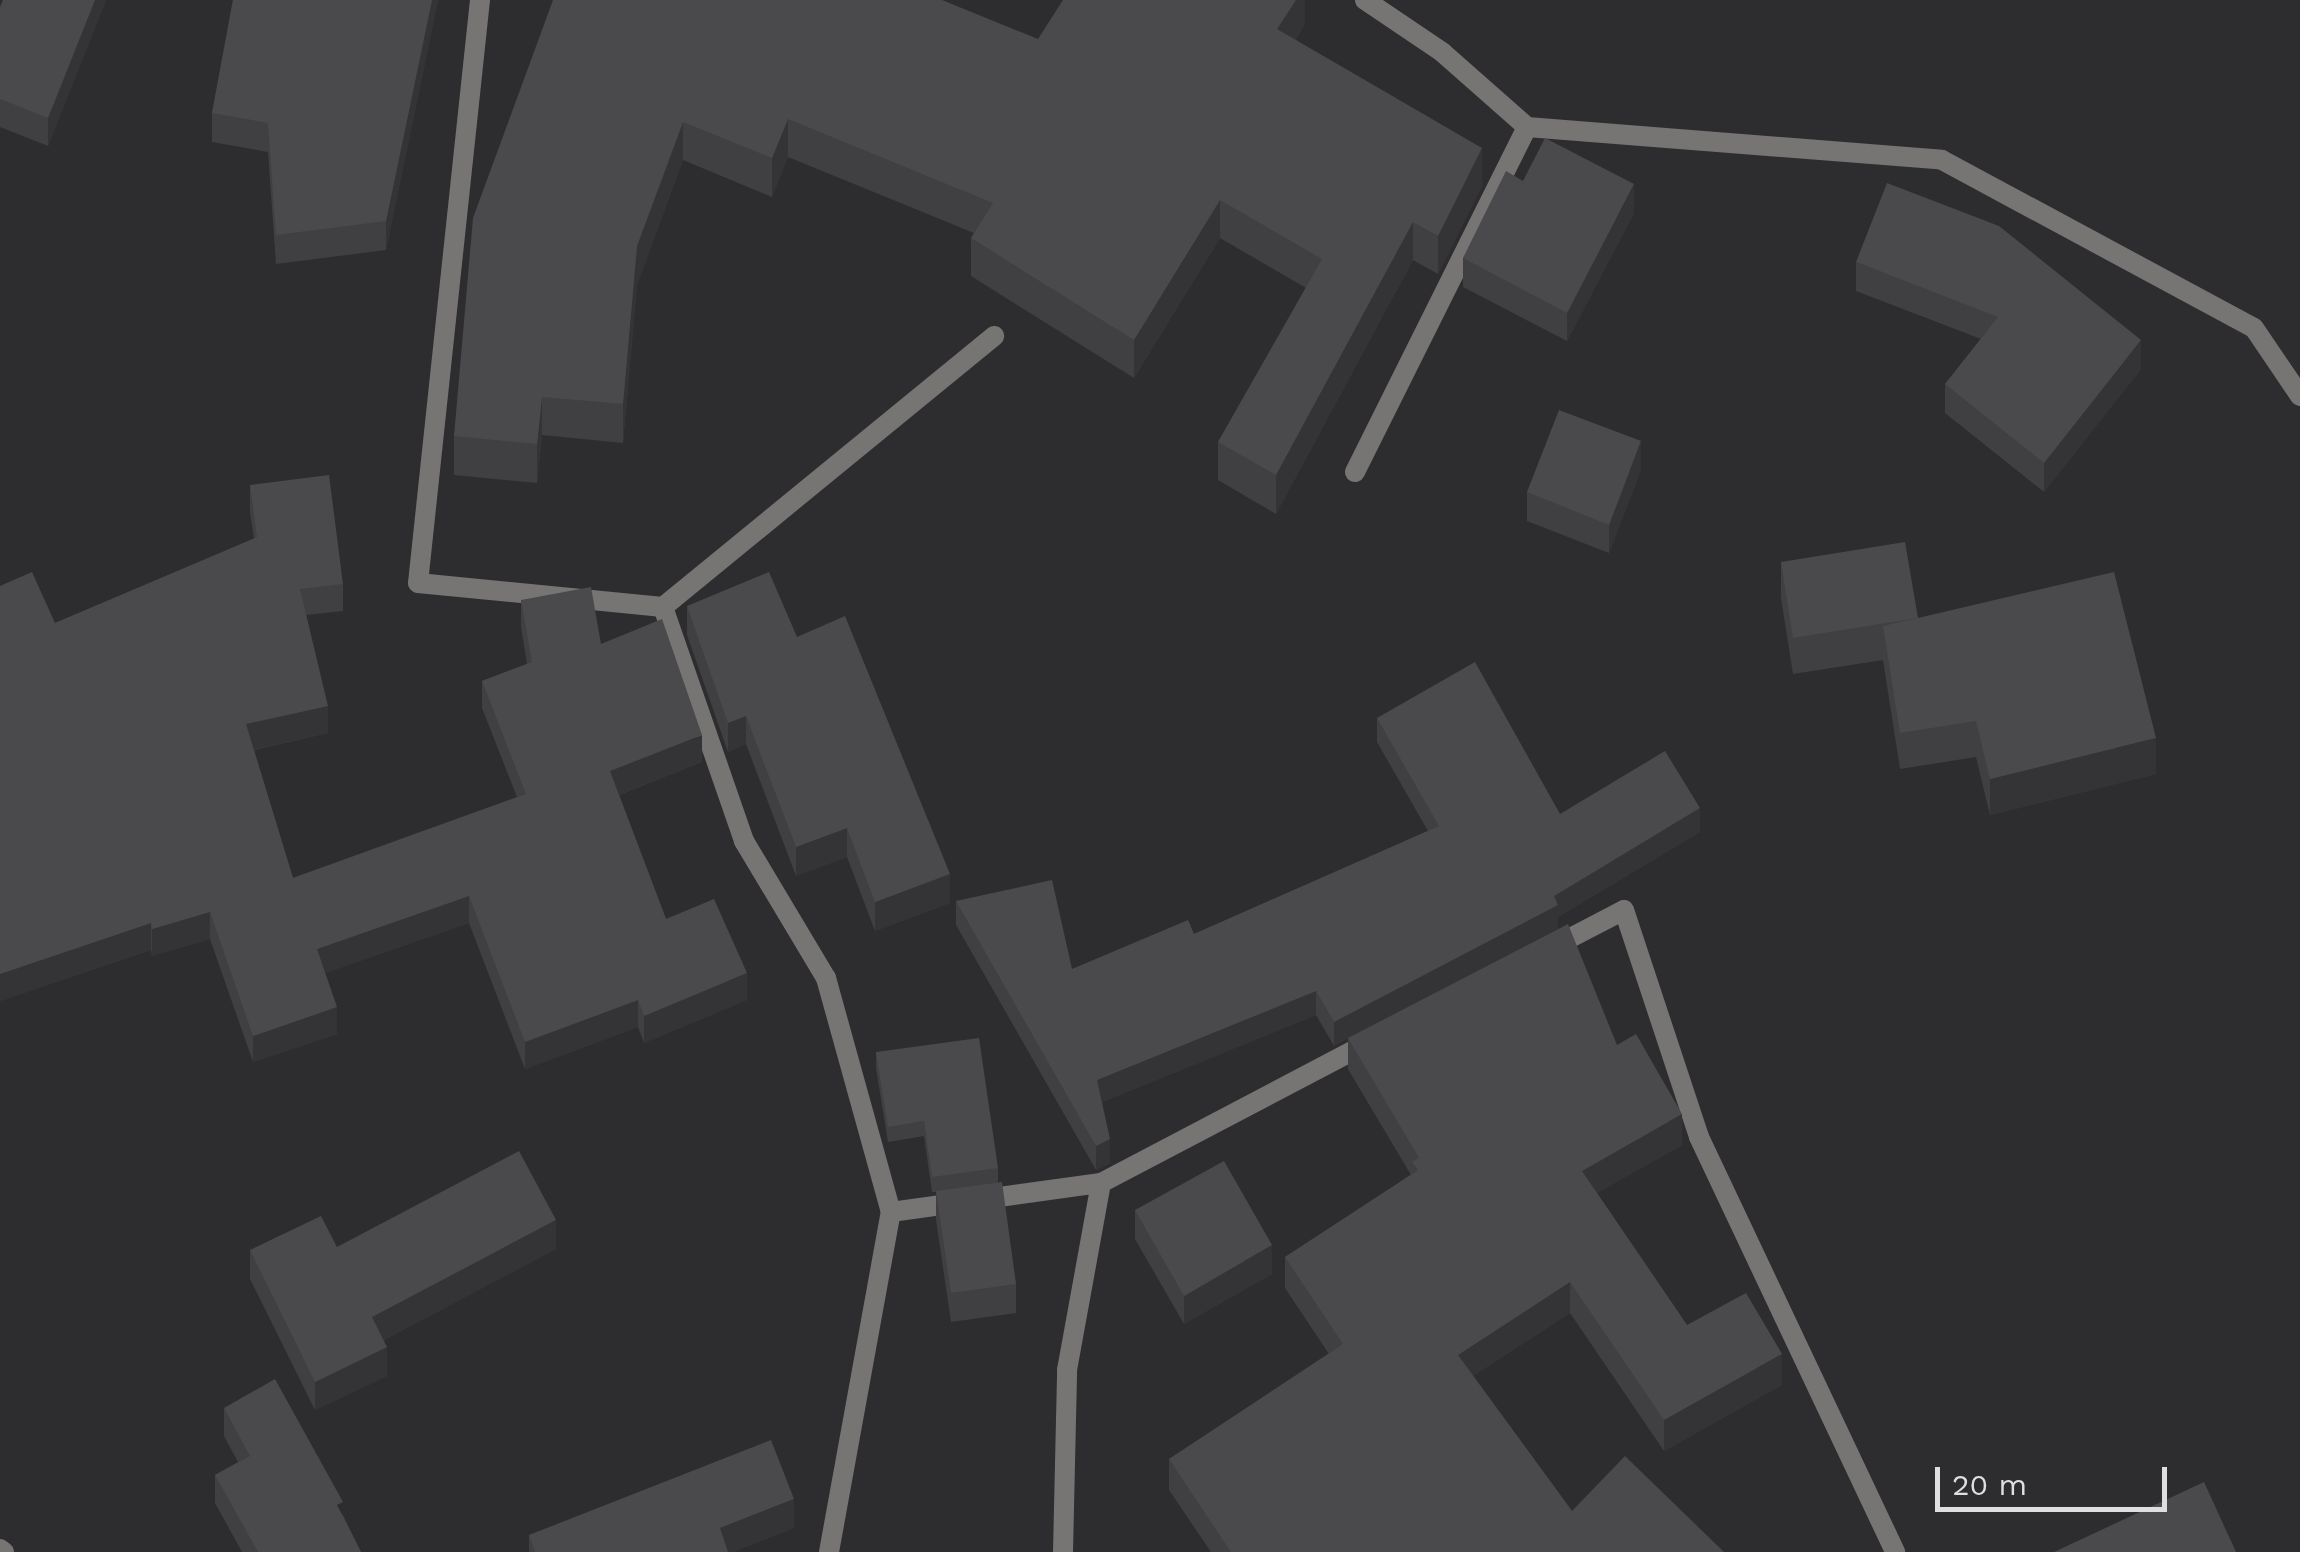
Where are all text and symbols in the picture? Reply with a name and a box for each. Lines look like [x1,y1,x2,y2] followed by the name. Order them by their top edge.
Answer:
[1940,1447,2172,1509] scale bar
[1952,1467,2027,1502] text: 20 m

